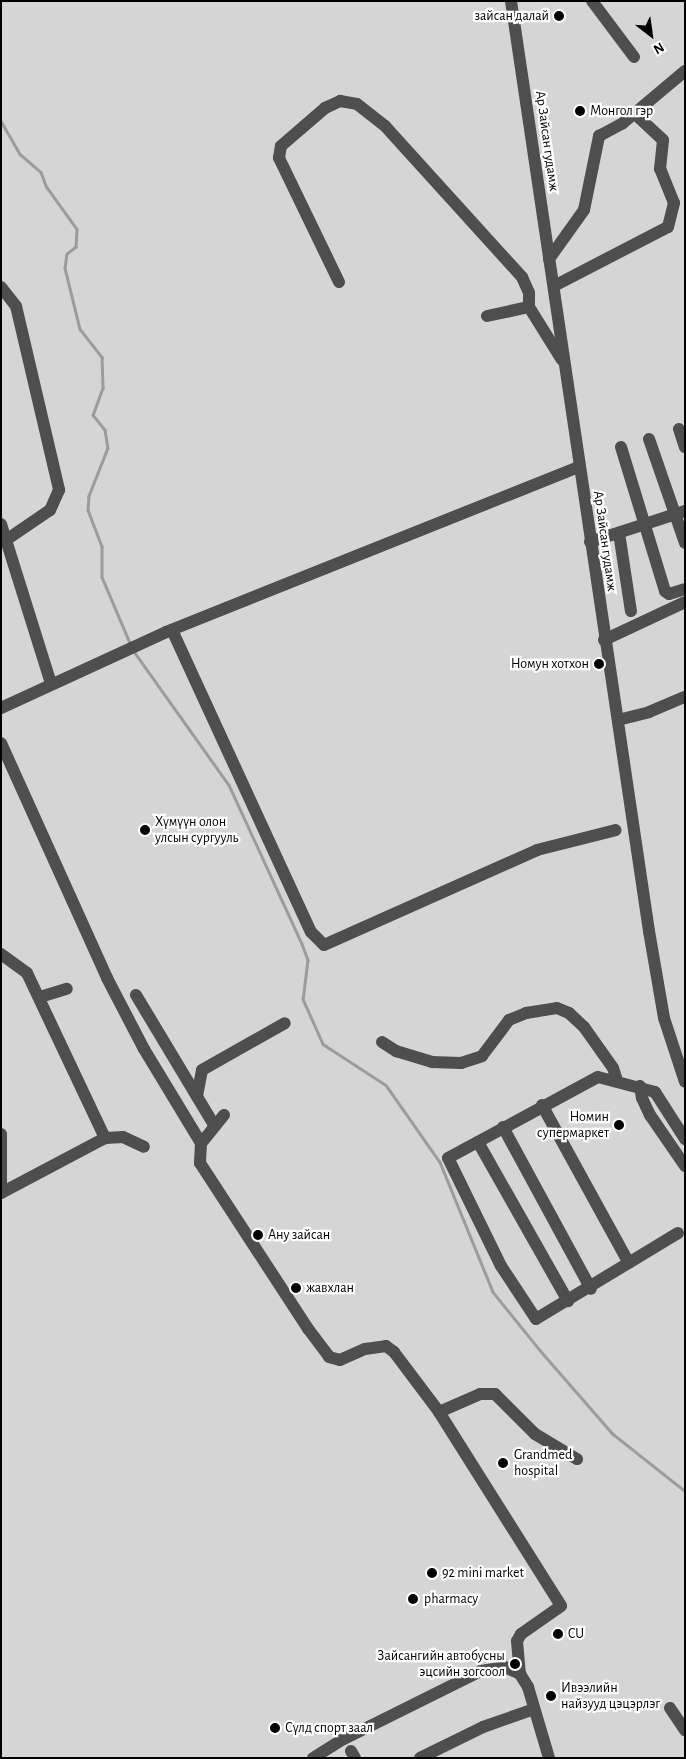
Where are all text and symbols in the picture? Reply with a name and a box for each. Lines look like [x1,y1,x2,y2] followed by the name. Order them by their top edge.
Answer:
[475,8,549,24] place label: зайсан далай
[553,10,565,22] marker: зайсан далай
[626,10,676,60] north arrow
[651,39,666,56] text: N
[532,90,562,192] street label: Ар Зайсан гудамж
[590,103,653,119] place label: Монгол гэр
[574,105,586,117] marker: Монгол гэр
[590,490,620,592] street label: Ар Зайсан гудамж
[511,656,589,672] place label: Номун хотхон
[593,658,605,670] marker: Номун хотхон
[155,814,238,846] place label: Хүмүүн олон улсын сургууль
[139,824,151,836] marker: Хүмүүн олон улсын сургууль
[537,1109,609,1142] place label: Номин супермаркет
[613,1119,625,1131] marker: Номин супермаркет
[268,1227,330,1243] place label: Ану зайсан
[252,1229,264,1241] marker: Ану зайсан
[306,1280,354,1296] place label: жавхлан
[290,1282,302,1294] marker: жавхлан
[514,1447,572,1480] place label: Grandmed hospital
[496,1456,510,1470] marker: Grandmed hospital
[442,1565,524,1581] place label: 92 mini market
[426,1567,438,1579] marker: 92 mini market
[424,1591,478,1607] place label: pharmacy
[406,1592,420,1606] marker: pharmacy
[568,1626,584,1642] place label: CU
[552,1628,564,1640] marker: CU
[377,1648,505,1680] place label: Зайсангийн автобусны эцсийн зогсоол
[509,1658,521,1670] marker: Зайсангийн автобусны эцсийн зогсоол
[561,1680,660,1712] place label: Ивээлийн найзууд цэцэрлэг
[545,1690,557,1702] marker: Ивээлийн найзууд цэцэрлэг
[285,1720,373,1736] place label: Сүлд спорт заал
[269,1722,281,1734] marker: Сүлд спорт заал

